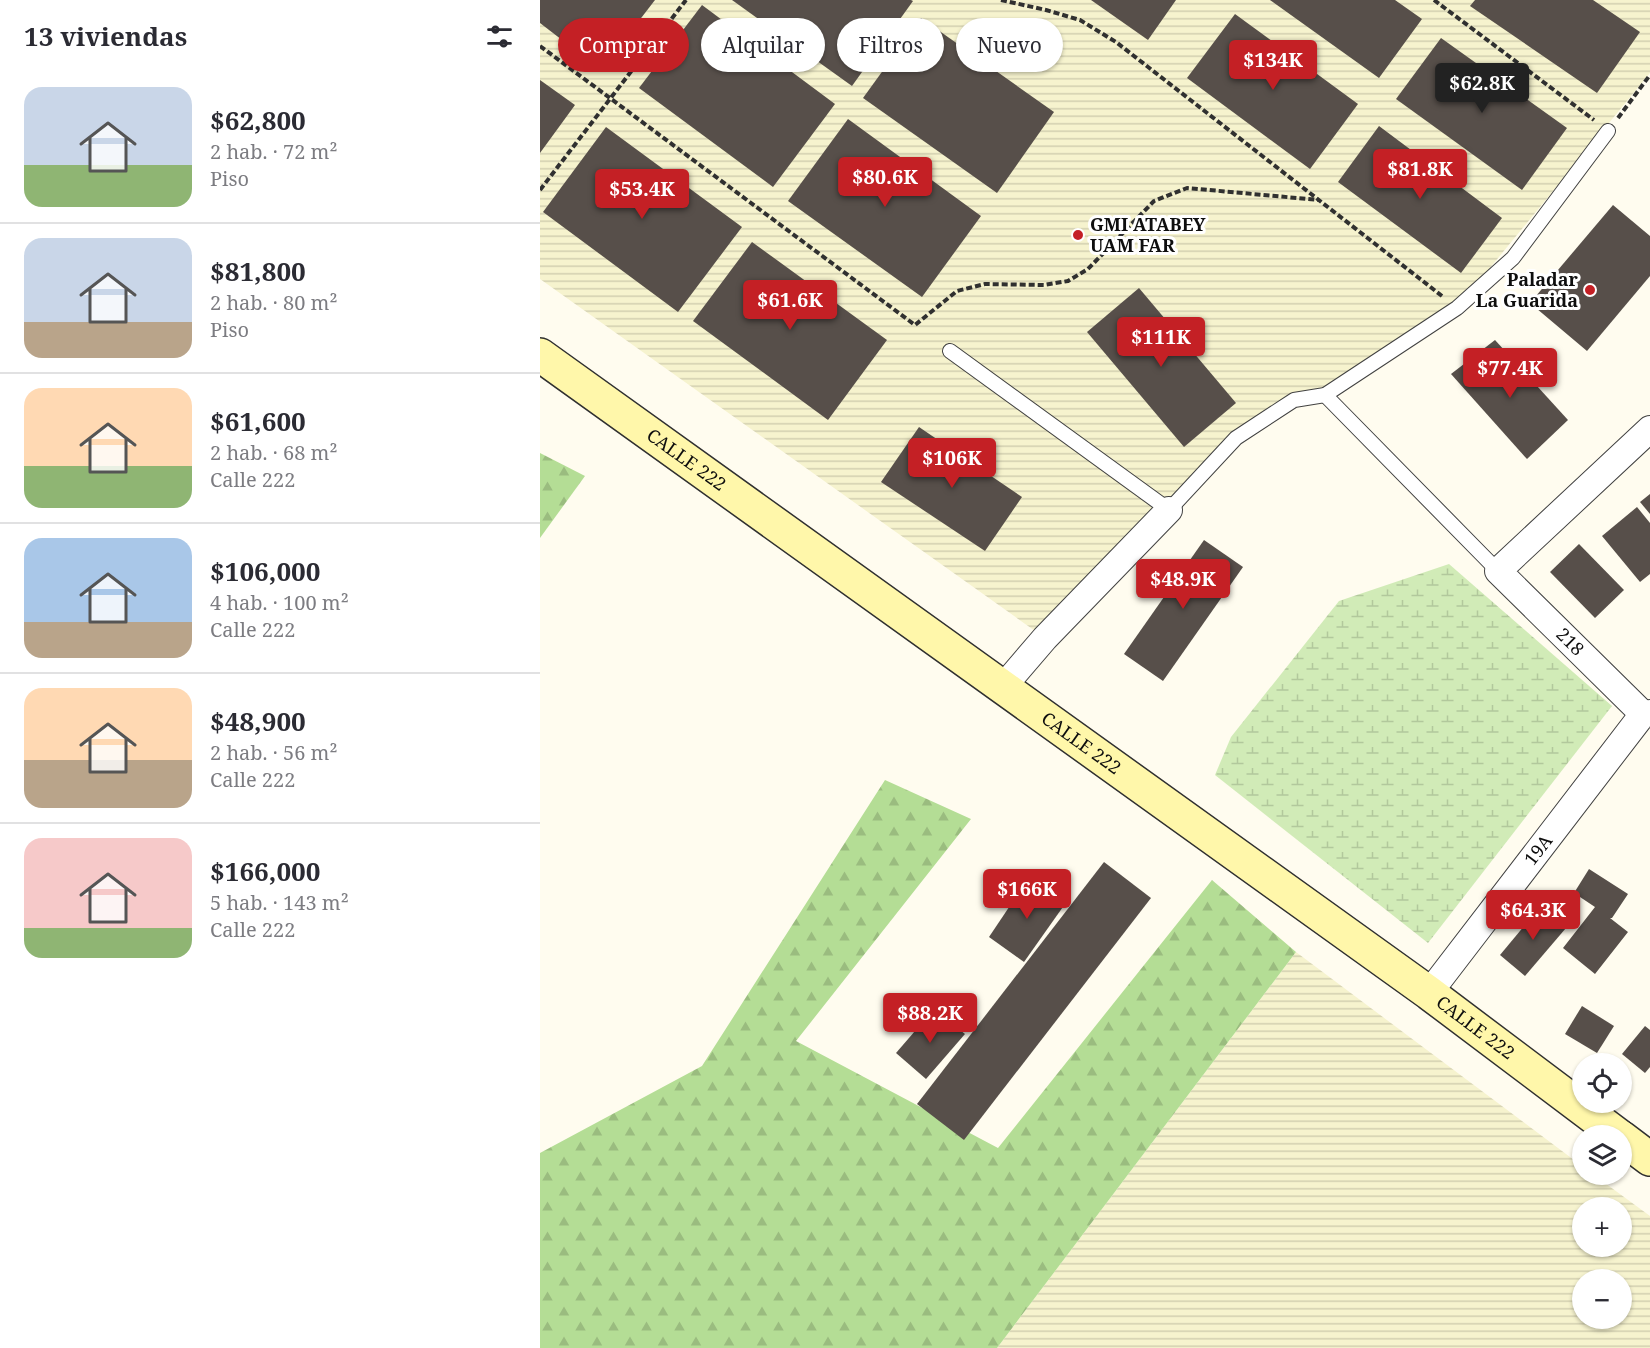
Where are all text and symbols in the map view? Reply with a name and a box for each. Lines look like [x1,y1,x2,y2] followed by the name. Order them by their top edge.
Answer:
[24,18,187,54] text: 13 viviendas
[558,18,689,72] chip: Comprar
[701,18,825,72] chip: Alquilar
[837,18,944,72] chip: Filtros
[956,18,1063,72] chip: Nuevo
[483,20,516,53] icon: filters
[1231,40,1315,91] pin: $134K
[1243,46,1303,73] text: $134K
[1433,63,1531,114] pin: $62.8K
[1449,69,1515,96] text: $62.8K
[210,102,306,138] text: $62,800
[72,111,144,183] icon: home
[210,138,337,165] text: 2 hab. · 72 m²
[1371,149,1469,200] pin: $81.8K
[1387,155,1453,182] text: $81.8K
[836,157,934,208] pin: $80.6K
[852,163,918,190] text: $80.6K
[210,165,249,192] text: Piso
[593,169,691,220] pin: $53.4K
[609,175,675,202] text: $53.4K
[1090,212,1206,257] place label: GMI ATABEY UAM FAR
[1071,228,1085,242] marker: GMI ATABEY UAM FAR
[210,253,306,289] text: $81,800
[72,262,144,334] icon: home
[1476,267,1579,312] place label: Paladar La Guarida
[741,280,839,331] pin: $61.6K
[1583,283,1597,297] marker: Paladar La Guarida
[757,286,823,313] text: $61.6K
[210,289,337,316] text: 2 hab. · 80 m²
[210,316,249,343] text: Piso
[1119,317,1203,368] pin: $111K
[1131,323,1191,350] text: $111K
[1461,348,1559,399] pin: $77.4K
[1477,354,1543,381] text: $77.4K
[210,403,306,439] text: $61,600
[72,412,144,484] icon: home
[642,422,731,496] street label: CALLE 222
[910,438,994,489] pin: $106K
[210,439,337,466] text: 2 hab. · 68 m²
[922,444,982,471] text: $106K
[210,466,295,493] text: Calle 222
[210,553,320,589] text: $106,000
[1134,559,1232,610] pin: $48.9K
[72,562,144,634] icon: home
[1150,565,1216,592] text: $48.9K
[210,589,349,616] text: 4 hab. · 100 m²
[210,616,295,643] text: Calle 222
[1552,622,1590,660] street label: 218
[210,703,306,739] text: $48,900
[1037,706,1126,779] street label: CALLE 222
[72,712,144,784] icon: home
[210,739,337,766] text: 2 hab. · 56 m²
[210,766,295,793] text: Calle 222
[1518,829,1557,870] street label: 19A
[210,853,320,889] text: $166,000
[72,862,144,934] icon: home
[985,869,1069,920] pin: $166K
[997,875,1057,902] text: $166K
[210,889,349,916] text: 5 hab. · 143 m²
[1484,890,1582,941] pin: $64.3K
[1500,896,1566,923] text: $64.3K
[210,916,295,943] text: Calle 222
[1432,990,1520,1064] street label: CALLE 222
[881,993,979,1044] pin: $88.2K
[897,999,963,1026] text: $88.2K
[1572,1053,1632,1329] map controls
[1572,1053,1632,1113] button: locate
[1572,1125,1632,1185] button: layers
[1572,1197,1632,1257] button: +
[1572,1269,1632,1329] button: −

